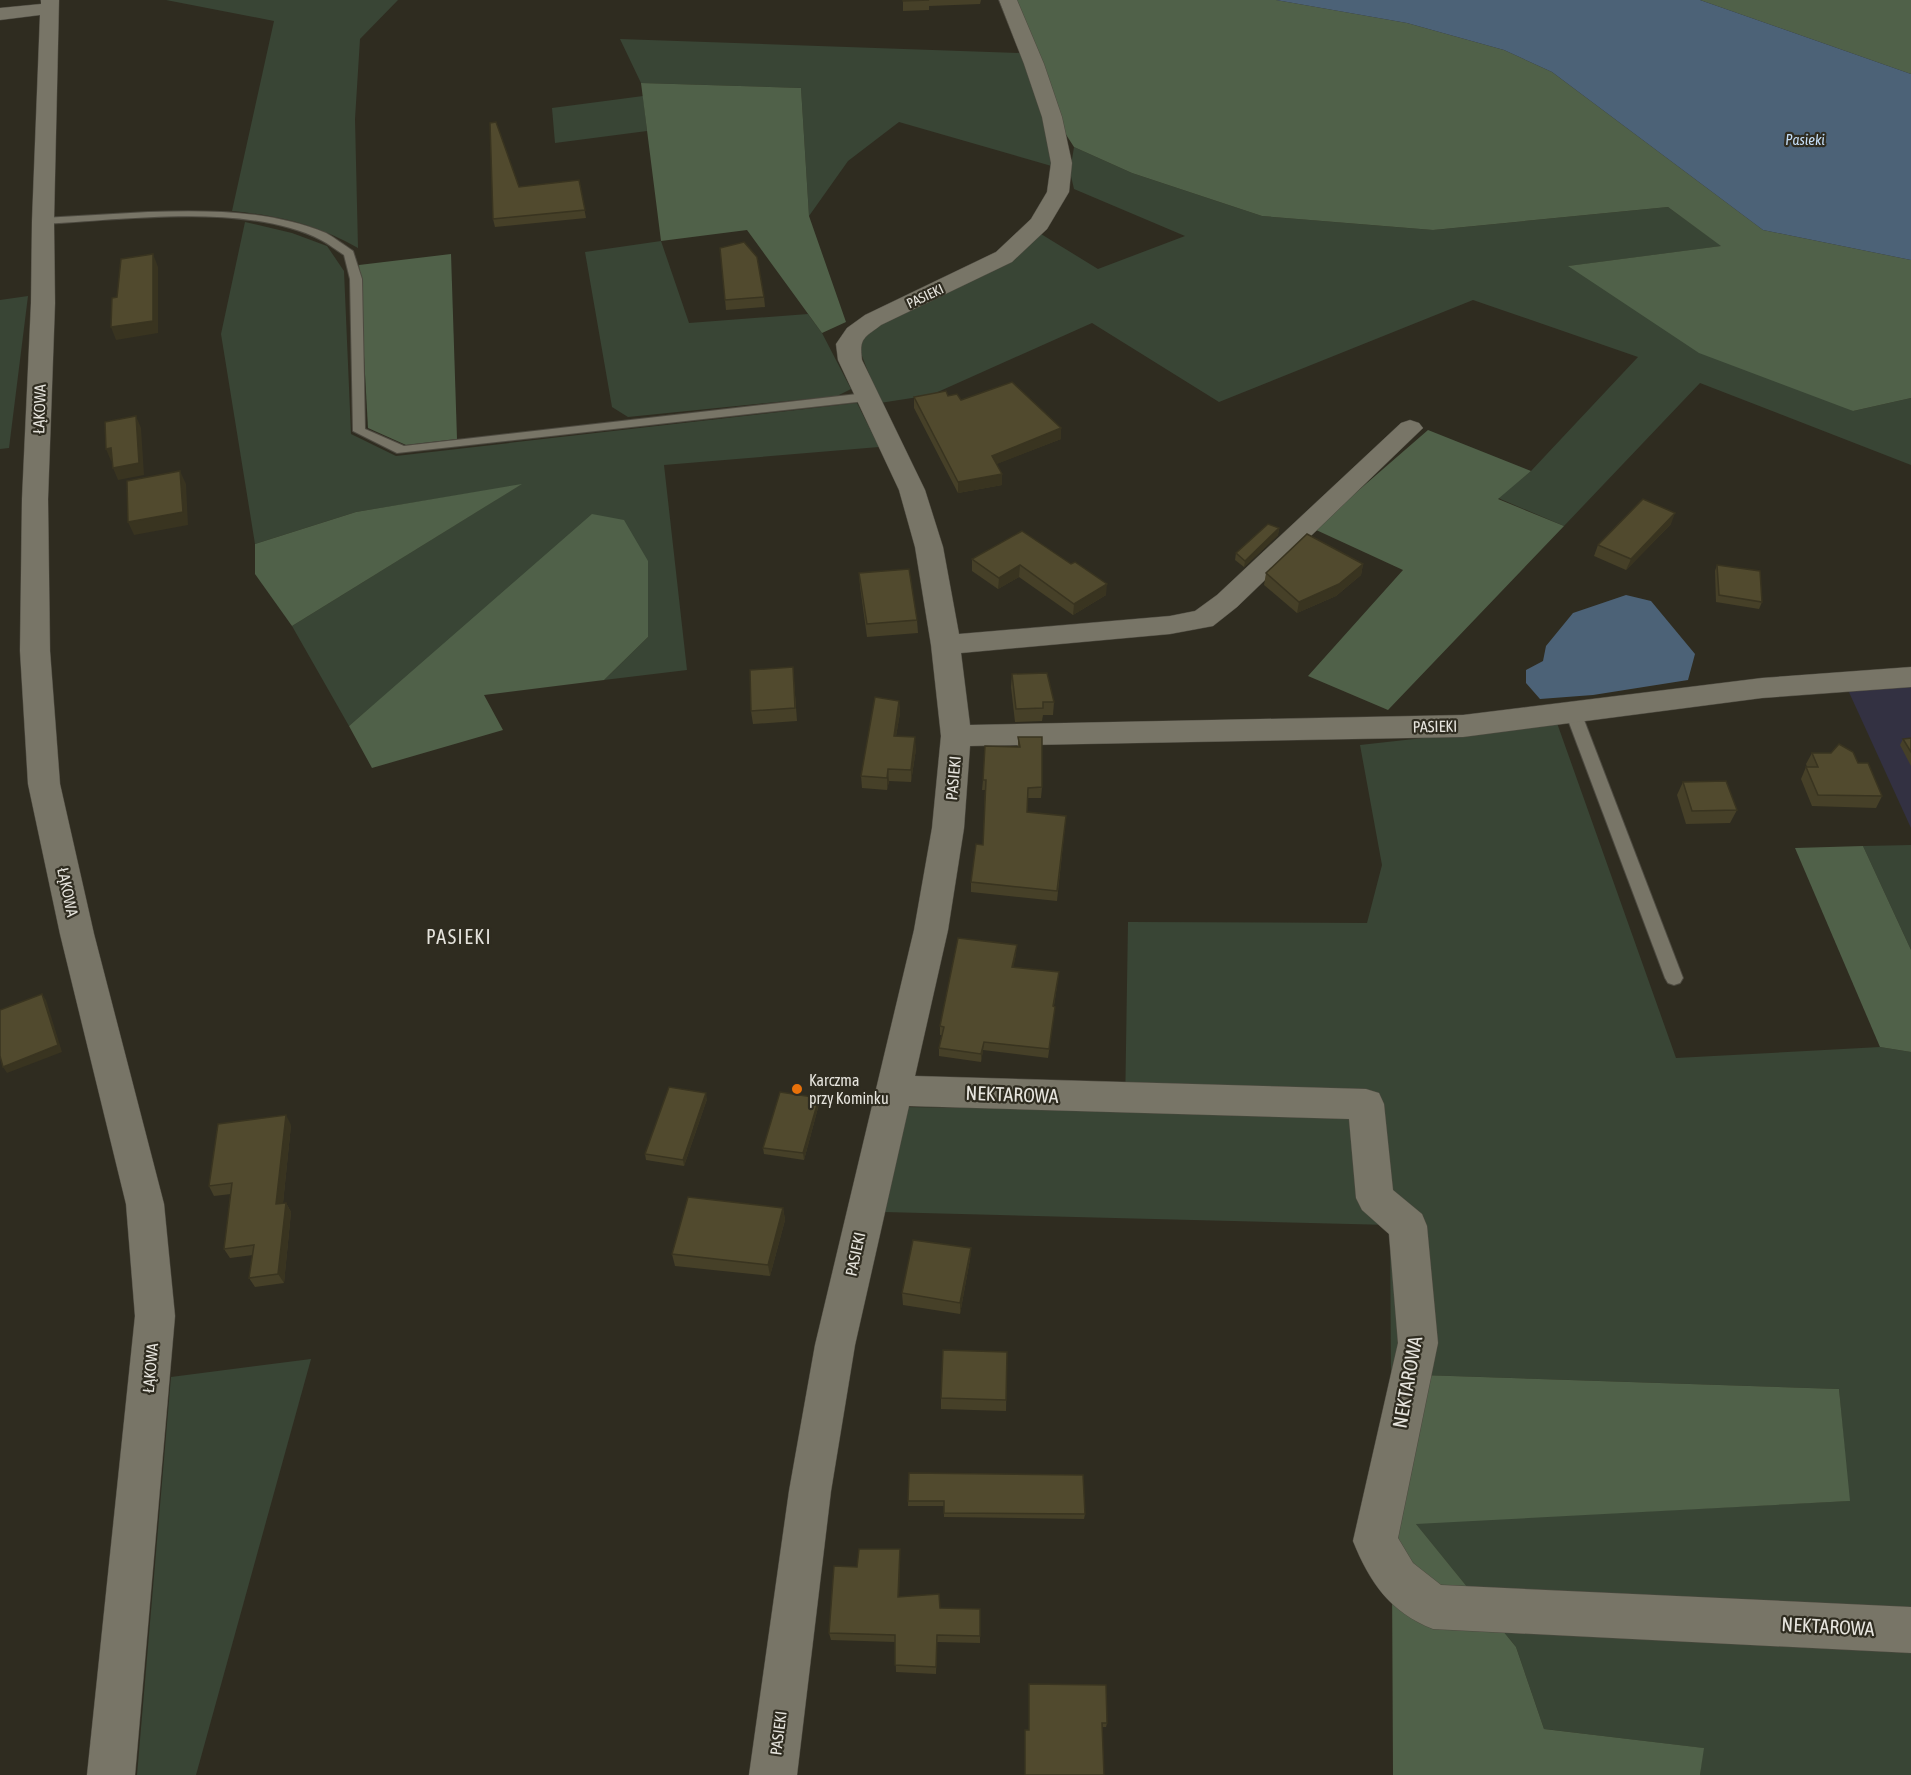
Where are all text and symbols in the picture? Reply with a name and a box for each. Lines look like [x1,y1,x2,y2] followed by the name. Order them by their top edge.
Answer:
[1785,131,1825,148] water label: Pasieki
[904,281,946,311] street label: PASIEKI
[29,384,50,434] street label: ŁĄKOWA
[1413,717,1457,735] street label: PASIEKI
[942,755,964,801] street label: PASIEKI
[53,866,82,919] street label: ŁĄKOWA
[426,925,492,948] district label: PASIEKI
[809,1071,889,1108] place label: Karczma przy Kominku
[965,1081,1059,1107] street label: NEKTAROWA
[790,1082,804,1096] marker: Karczma przy Kominku
[842,1230,868,1278] street label: PASIEKI
[1388,1334,1426,1430] street label: NEKTAROWA
[139,1342,162,1394] street label: ŁĄKOWA
[1781,1612,1875,1640] street label: NEKTAROWA
[766,1710,790,1756] street label: PASIEKI

